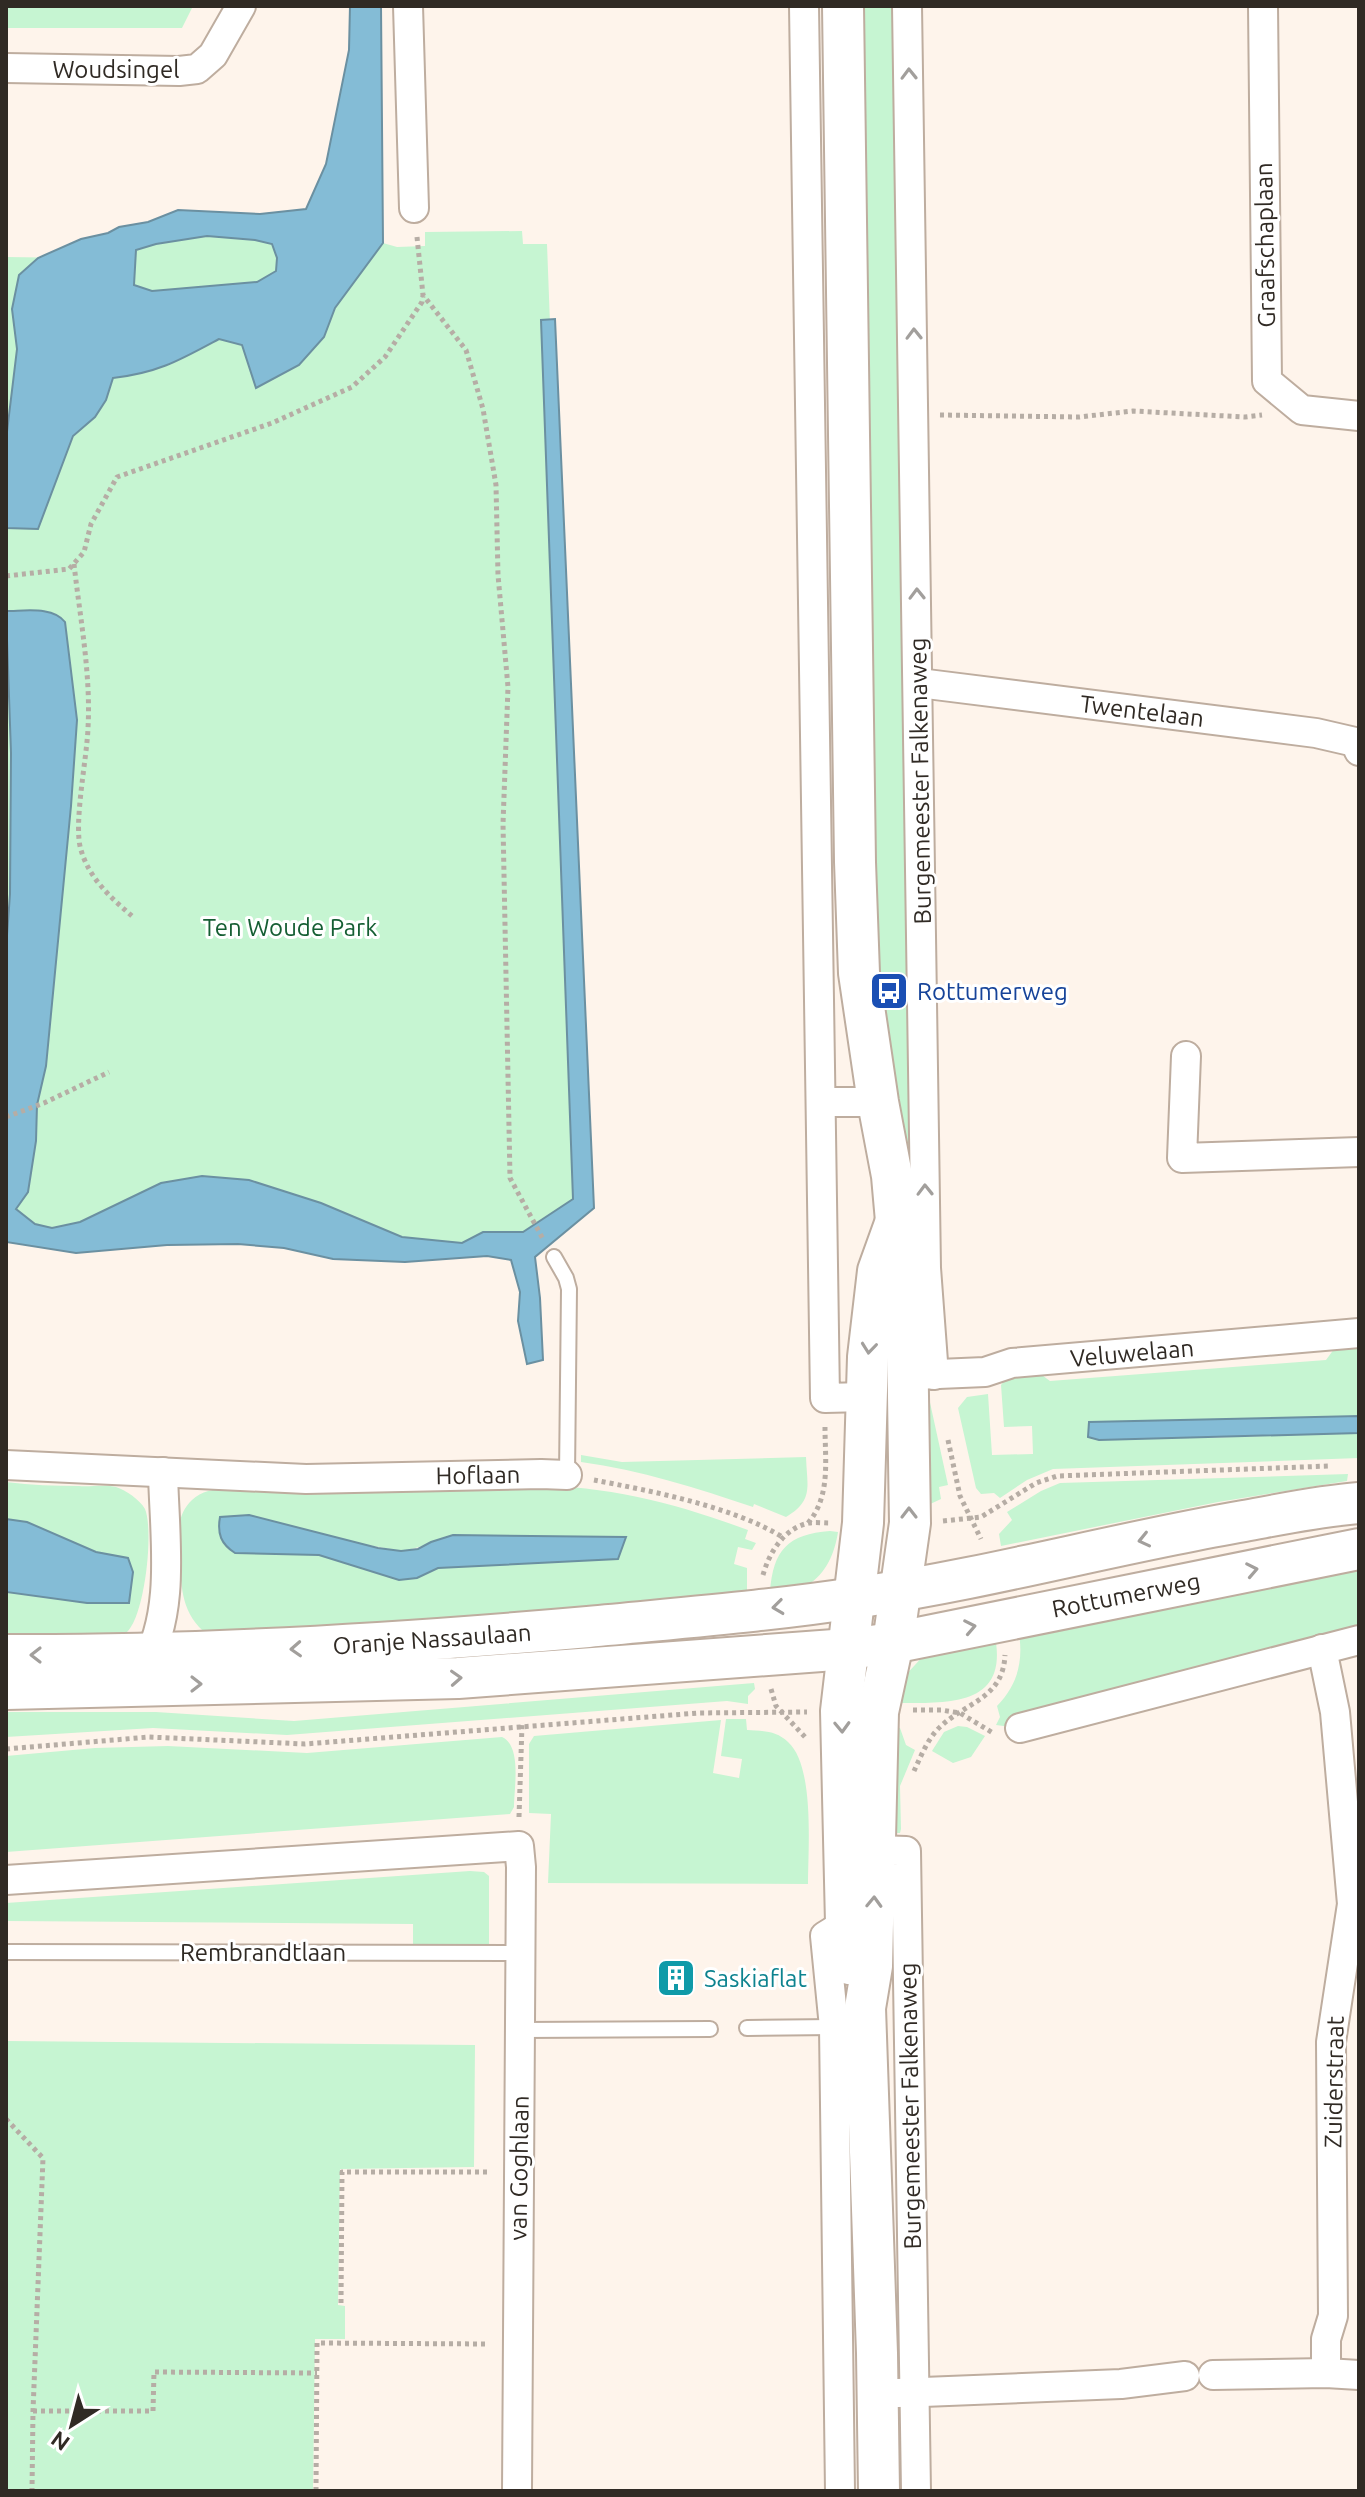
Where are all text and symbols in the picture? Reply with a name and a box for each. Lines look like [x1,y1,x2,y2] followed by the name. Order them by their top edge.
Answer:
[53,56,179,83] street label: Woudsingel
[900,67,917,80] one-way arrow
[1250,162,1280,328] street label: Graafschaplaan
[905,327,922,340] one-way arrow
[908,587,926,600] one-way arrow
[904,637,936,925] street label: Burgemeester Falkenaweg
[1079,690,1205,732] street label: Twentelaan
[203,914,377,941] park label: Ten Woude Park
[868,970,910,1012] bus stop icon: Rottumerweg
[917,978,1068,1005] place label: Rottumerweg
[916,1183,934,1196] one-way arrow
[1069,1334,1195,1372] street label: Veluwelaan
[860,1342,877,1355] one-way arrow
[435,1461,521,1489] street label: Hoflaan
[900,1506,918,1519] one-way arrow
[1138,1530,1152,1547] one-way arrow
[1245,1562,1258,1579] one-way arrow
[1049,1567,1203,1623] street label: Rottumerweg
[771,1598,785,1615] one-way arrow
[332,1619,532,1659] street label: Oranje Nassaulaan
[963,1619,976,1636] one-way arrow
[289,1640,302,1657] one-way arrow
[29,1646,42,1664] one-way arrow
[450,1670,463,1687] one-way arrow
[190,1675,203,1693] one-way arrow
[833,1721,850,1734] one-way arrow
[866,1895,883,1908] one-way arrow
[180,1939,346,1966] street label: Rembrandtlaan
[655,1957,697,1999] building icon: Saskiaflat
[894,1962,926,2250] street label: Burgemeester Falkenaweg
[704,1965,807,1992] place label: Saskiaflat
[1319,2015,1349,2148] street label: Zuiderstraat
[504,2095,534,2241] street label: van Goghlaan
[32,2385,112,2465] north arrow
[46,2427,74,2457] text: N

